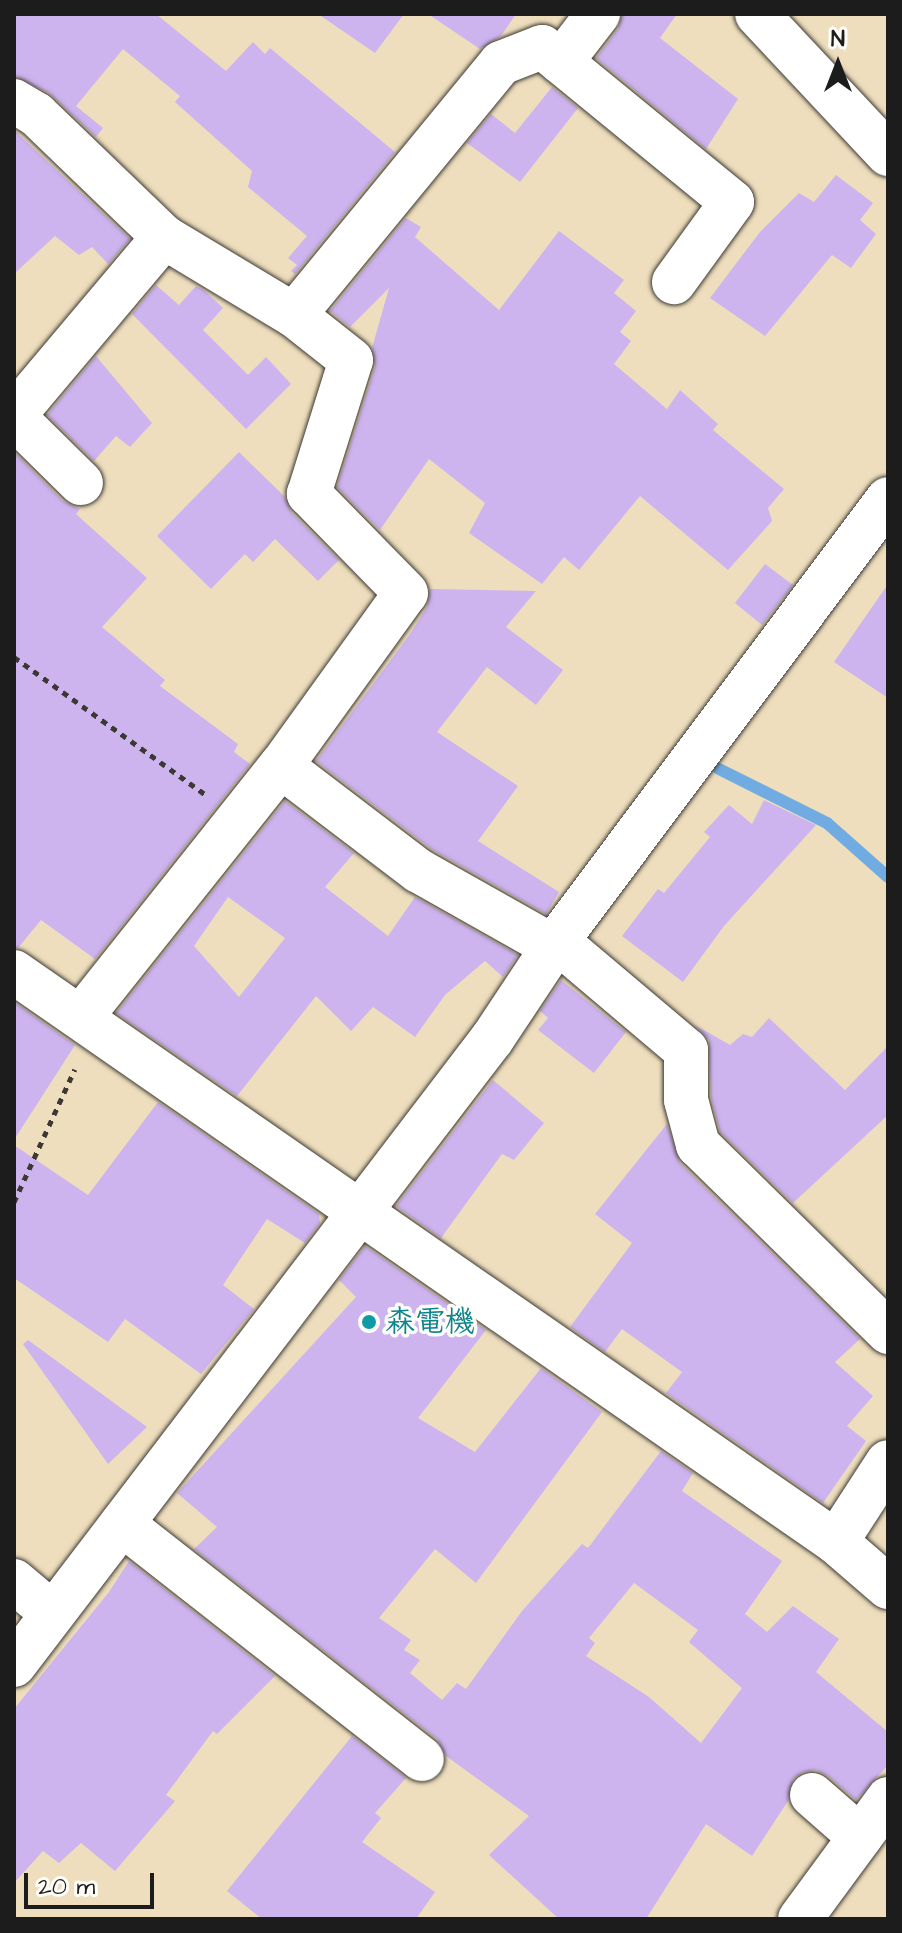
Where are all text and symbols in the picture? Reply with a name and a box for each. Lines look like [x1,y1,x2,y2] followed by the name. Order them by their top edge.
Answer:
[798,24,878,104] north arrow
[831,24,845,55] text: N
[385,1304,475,1340] place label: 森電機
[360,1313,378,1331] marker: 森電機
[28,1857,158,1907] scale bar
[38,1870,95,1904] text: 20 m

